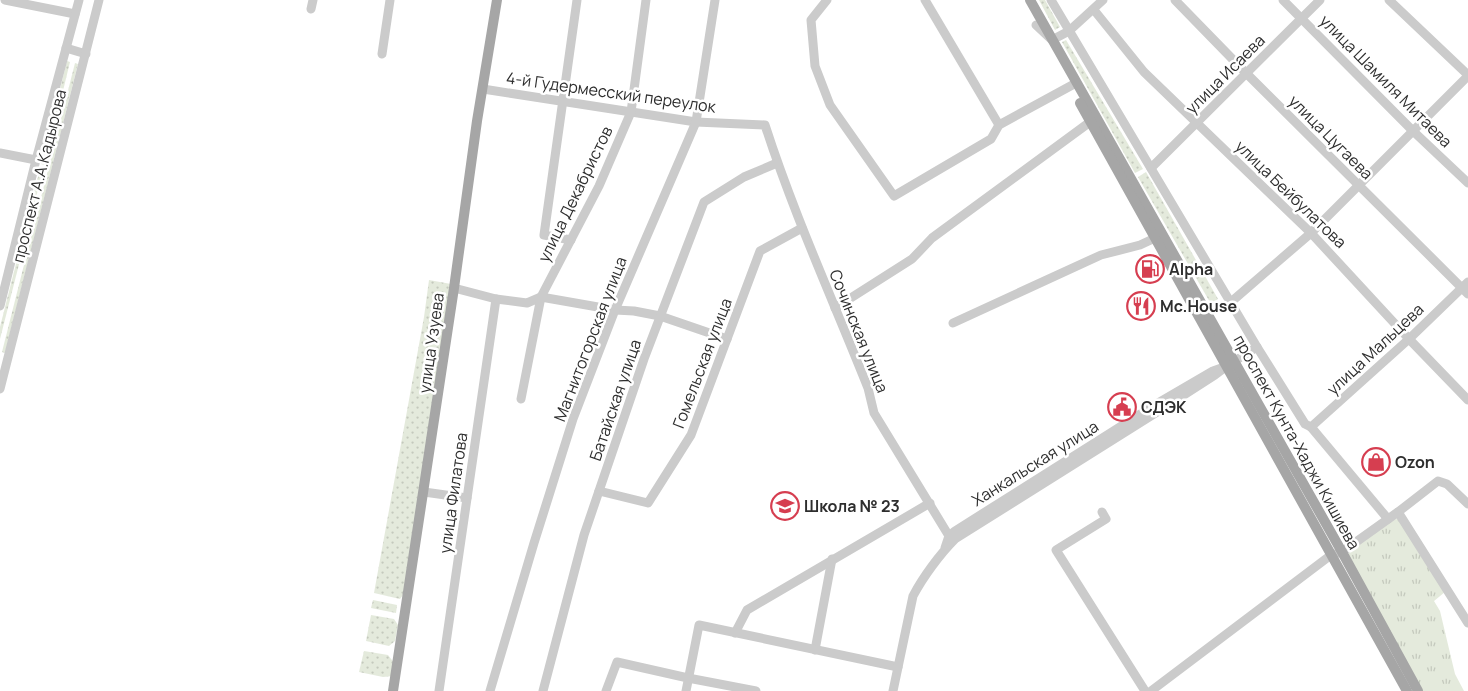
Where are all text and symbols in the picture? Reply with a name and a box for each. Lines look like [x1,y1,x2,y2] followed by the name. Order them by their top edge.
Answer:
[1315,10,1457,152] street label: улица Шамиля Митаева
[1181,30,1269,118] street label: улица Исаева
[505,66,718,118] street label: 4-й Гудермесский переулок
[7,87,71,265] street label: проспект А.А.Кадырова
[1284,90,1378,184] street label: улица Цугаева
[532,122,618,266] street label: улица Декабристов
[1231,135,1351,253] street label: улица Бейбулатова
[548,253,632,425] street label: Магнитогорская улица
[1135,254,1165,284] fuel station icon: Alpha
[1169,258,1213,280] place label: Alpha
[824,266,894,396] street label: Сочинская улица
[413,291,449,395] street label: улица Узуева
[1126,291,1156,321] restaurant icon: Mc.House
[667,295,737,431] street label: Гомельская улица
[1160,295,1238,317] place label: Mc.House
[1322,298,1428,400] street label: улица Мальцева
[1229,331,1365,553] street label: проспект Кунта-Хаджи Кишиева
[584,336,646,464] street label: Батайская улица
[1107,392,1137,422] public building icon: СДЭК
[1141,396,1187,418] place label: СДЭК
[967,415,1103,511] street label: Ханкальская улица
[434,431,472,555] street label: улица Филатова
[1361,447,1391,477] shop icon: Ozon
[1395,451,1435,473] place label: Ozon
[770,491,800,521] school or university icon: Школа № 23
[804,495,900,517] place label: Школа № 23

